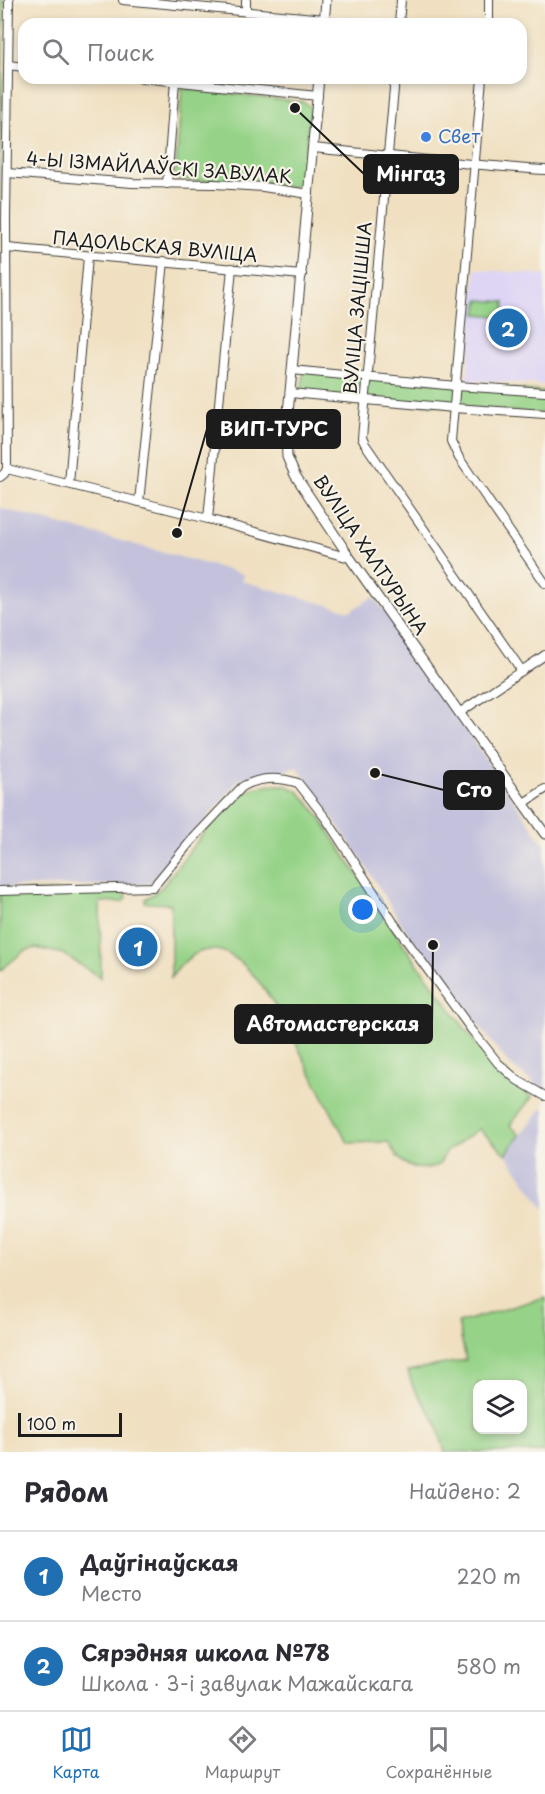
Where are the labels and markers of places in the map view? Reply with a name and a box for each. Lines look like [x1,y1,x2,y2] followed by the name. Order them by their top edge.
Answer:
[438,122,480,149] place label: Свет
[419,130,433,144] marker: Свет
[364,155,458,193] callout: Мінгаз
[488,306,528,350] pin: 2
[207,410,340,448] callout: ВИП-ТУРС
[444,771,504,809] callout: Сто
[118,924,158,970] pin: 1
[235,1005,432,1043] callout: Автомастерская

